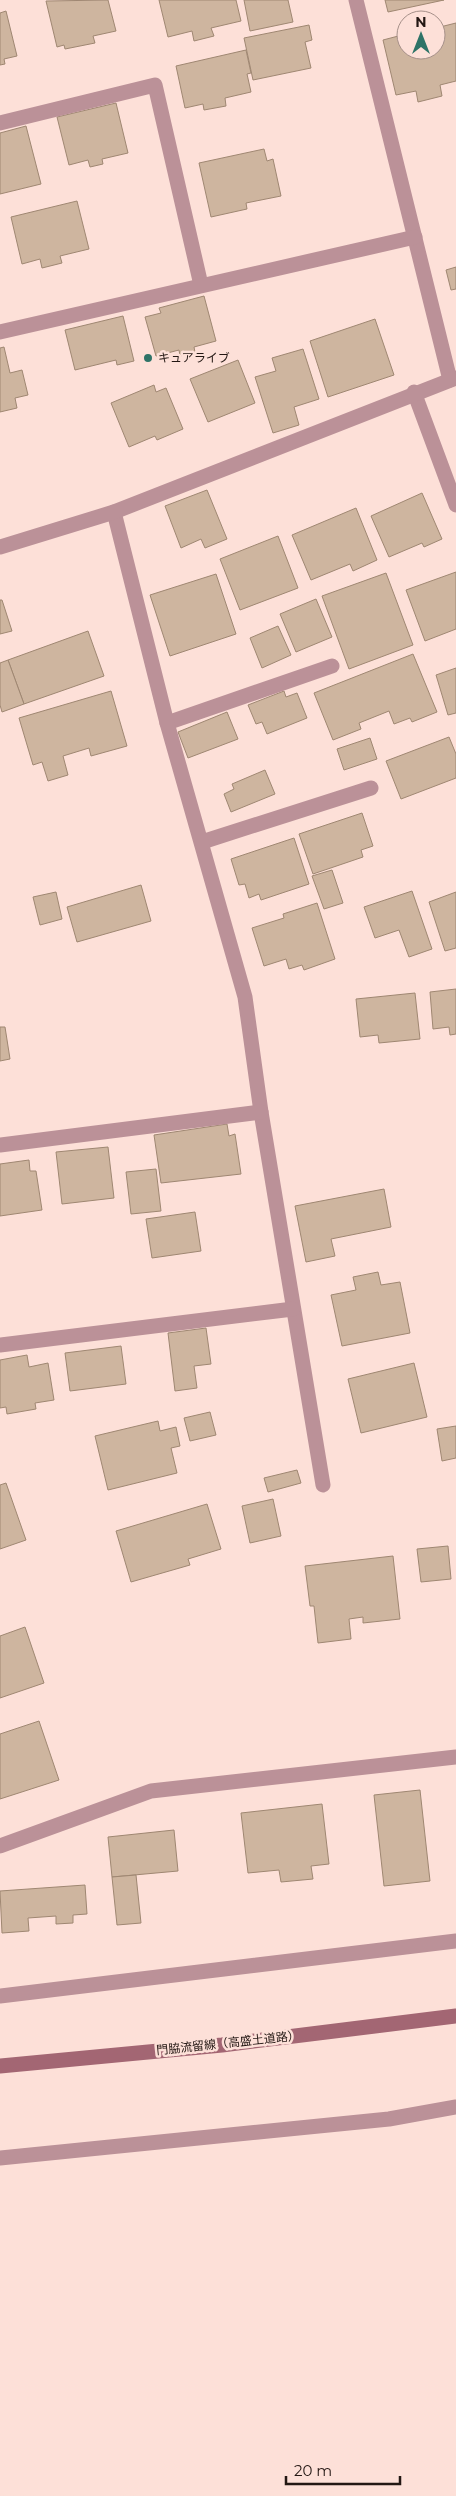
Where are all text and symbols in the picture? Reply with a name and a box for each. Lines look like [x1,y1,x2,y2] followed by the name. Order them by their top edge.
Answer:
[396,10,446,60] north arrow
[415,13,427,31] text: N
[158,350,230,365] place label: キュアライブ
[142,352,154,364] marker: キュアライブ
[156,2028,300,2057] street label: 門脇流留線（高盛土道路）
[286,2454,400,2486] scale bar
[294,2461,332,2480] text: 20 m

